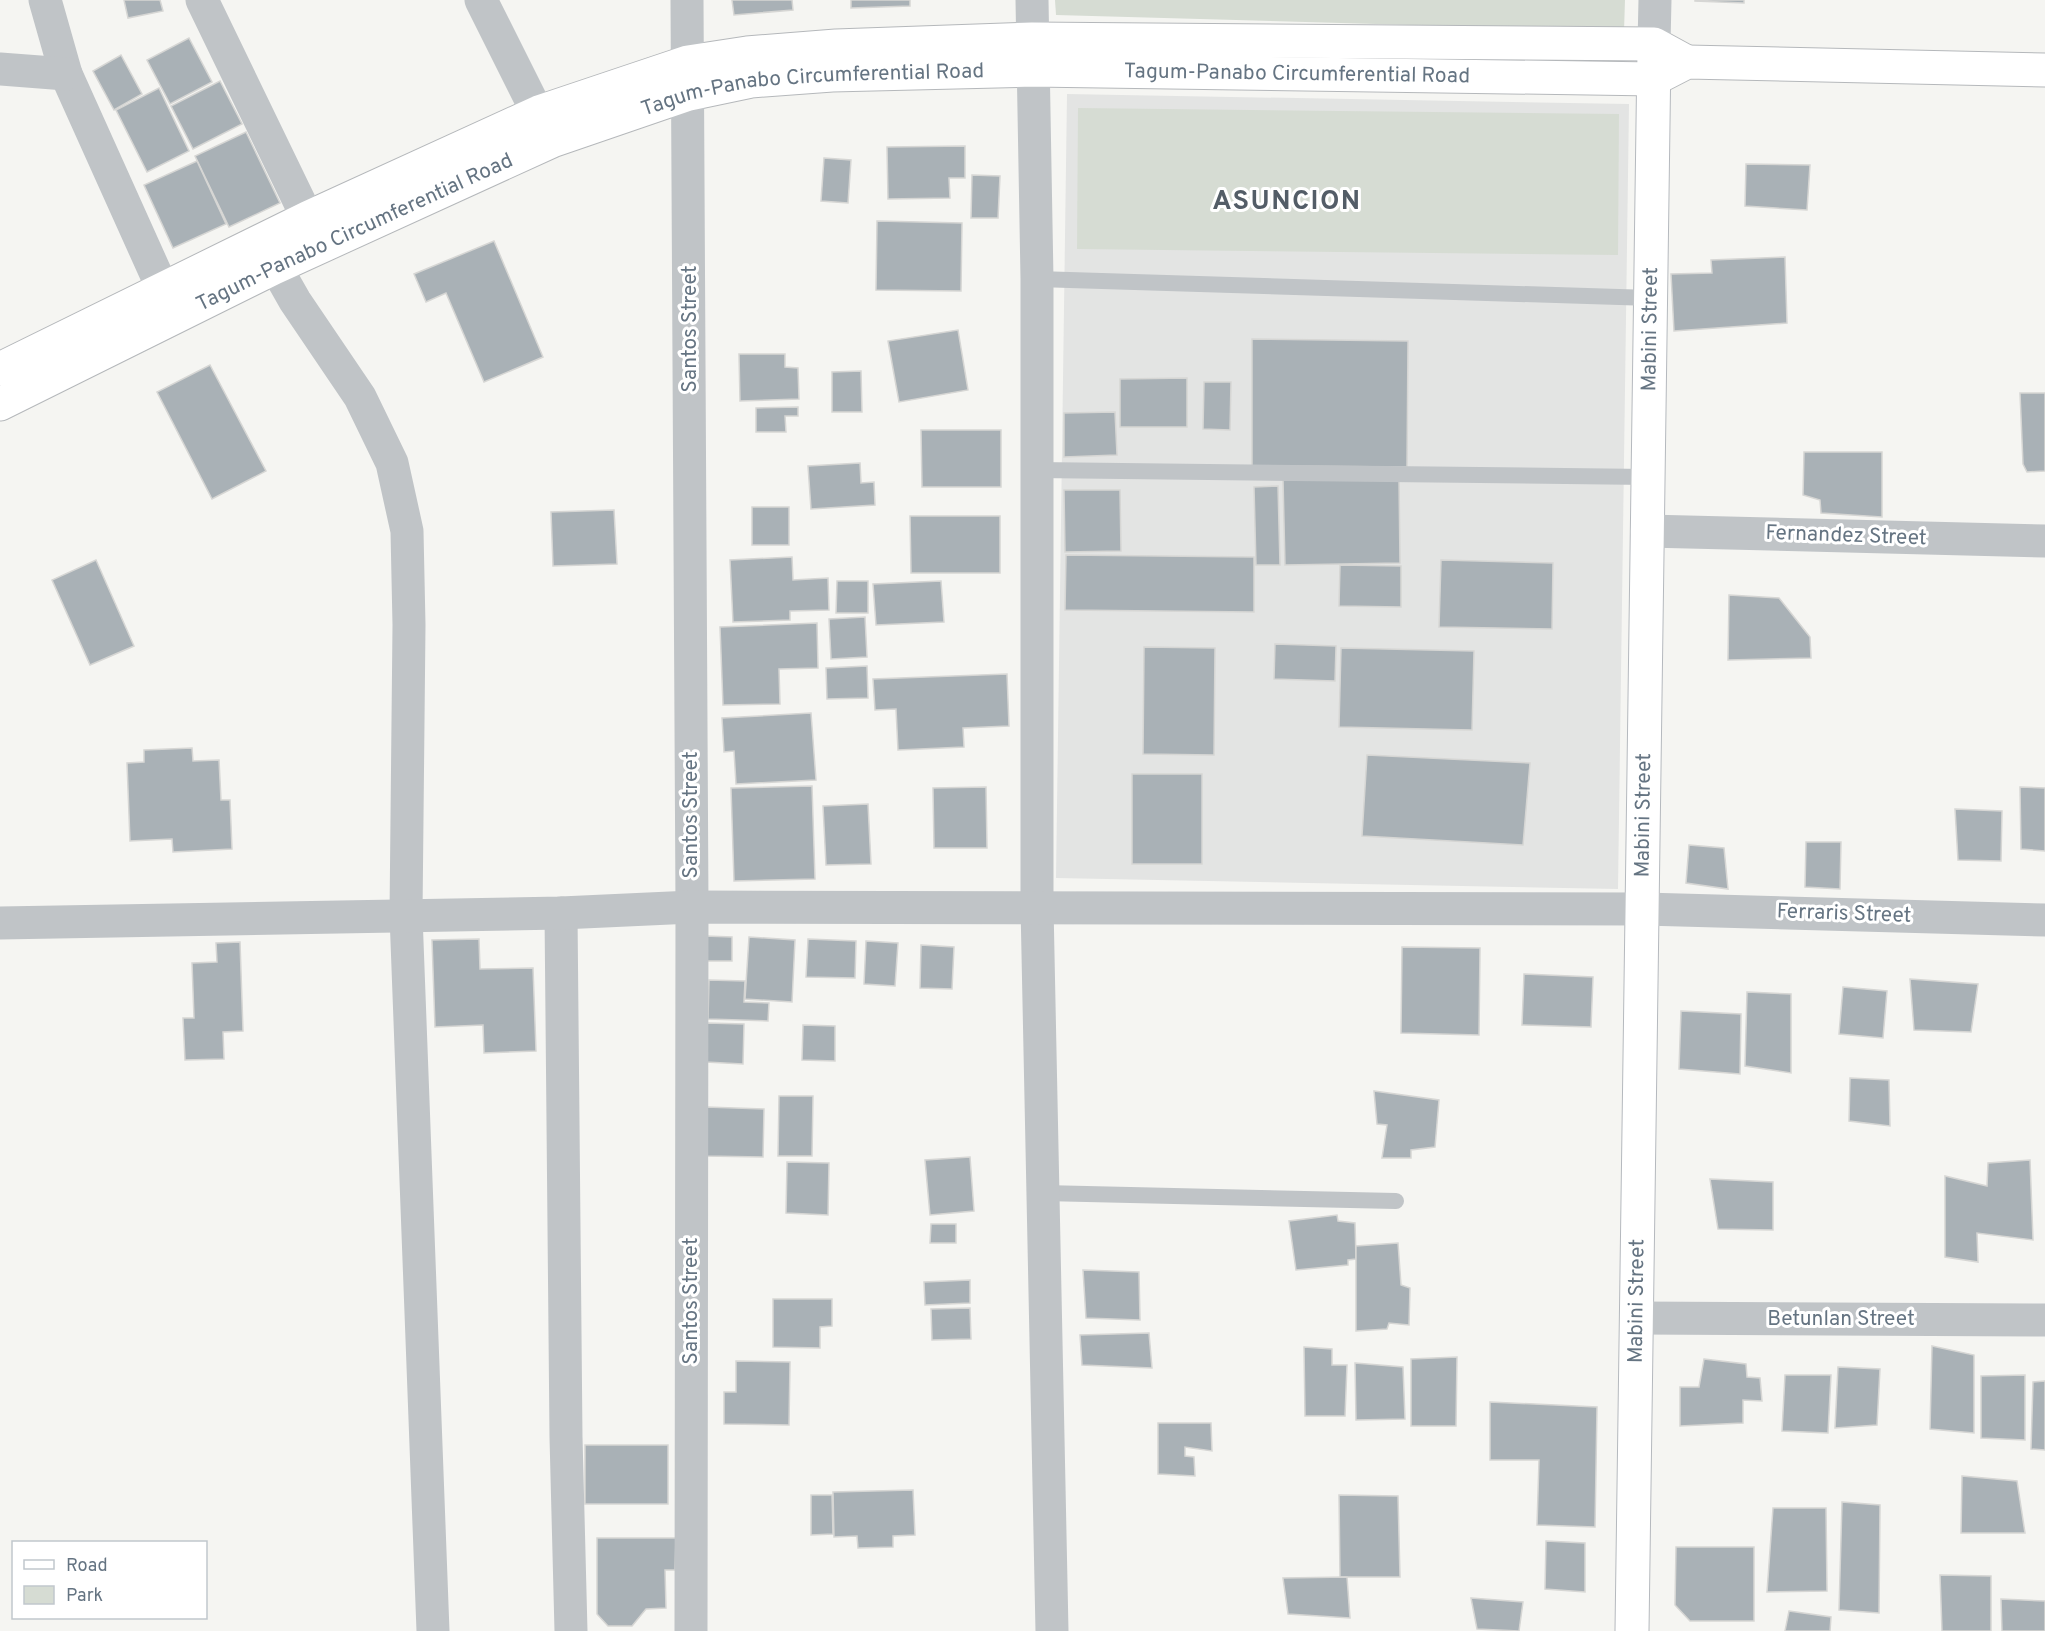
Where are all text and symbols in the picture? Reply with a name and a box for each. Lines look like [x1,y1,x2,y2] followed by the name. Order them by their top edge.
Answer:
[638,58,985,123] street label: Tagum-Panabo Circumferential Road
[1124,58,1470,90] street label: Tagum-Panabo Circumferential Road
[192,147,517,318] street label: Tagum-Panabo Circumferential Road
[1212,185,1362,219] district label: ASUNCION
[677,265,704,393] street label: Santos Street
[1636,267,1665,392] street label: Mabini Street
[1765,520,1927,552] street label: Fernandez Street
[678,751,705,879] street label: Santos Street
[1629,753,1658,877] street label: Mabini Street
[1776,898,1912,930] street label: Ferraris Street
[678,1237,705,1365] street label: Santos Street
[1622,1239,1651,1363] street label: Mabini Street
[1767,1306,1915,1333] street label: Betunlan Street
[12,1541,207,1619] legend
[66,1555,108,1578] text: Road
[66,1585,103,1608] text: Park

